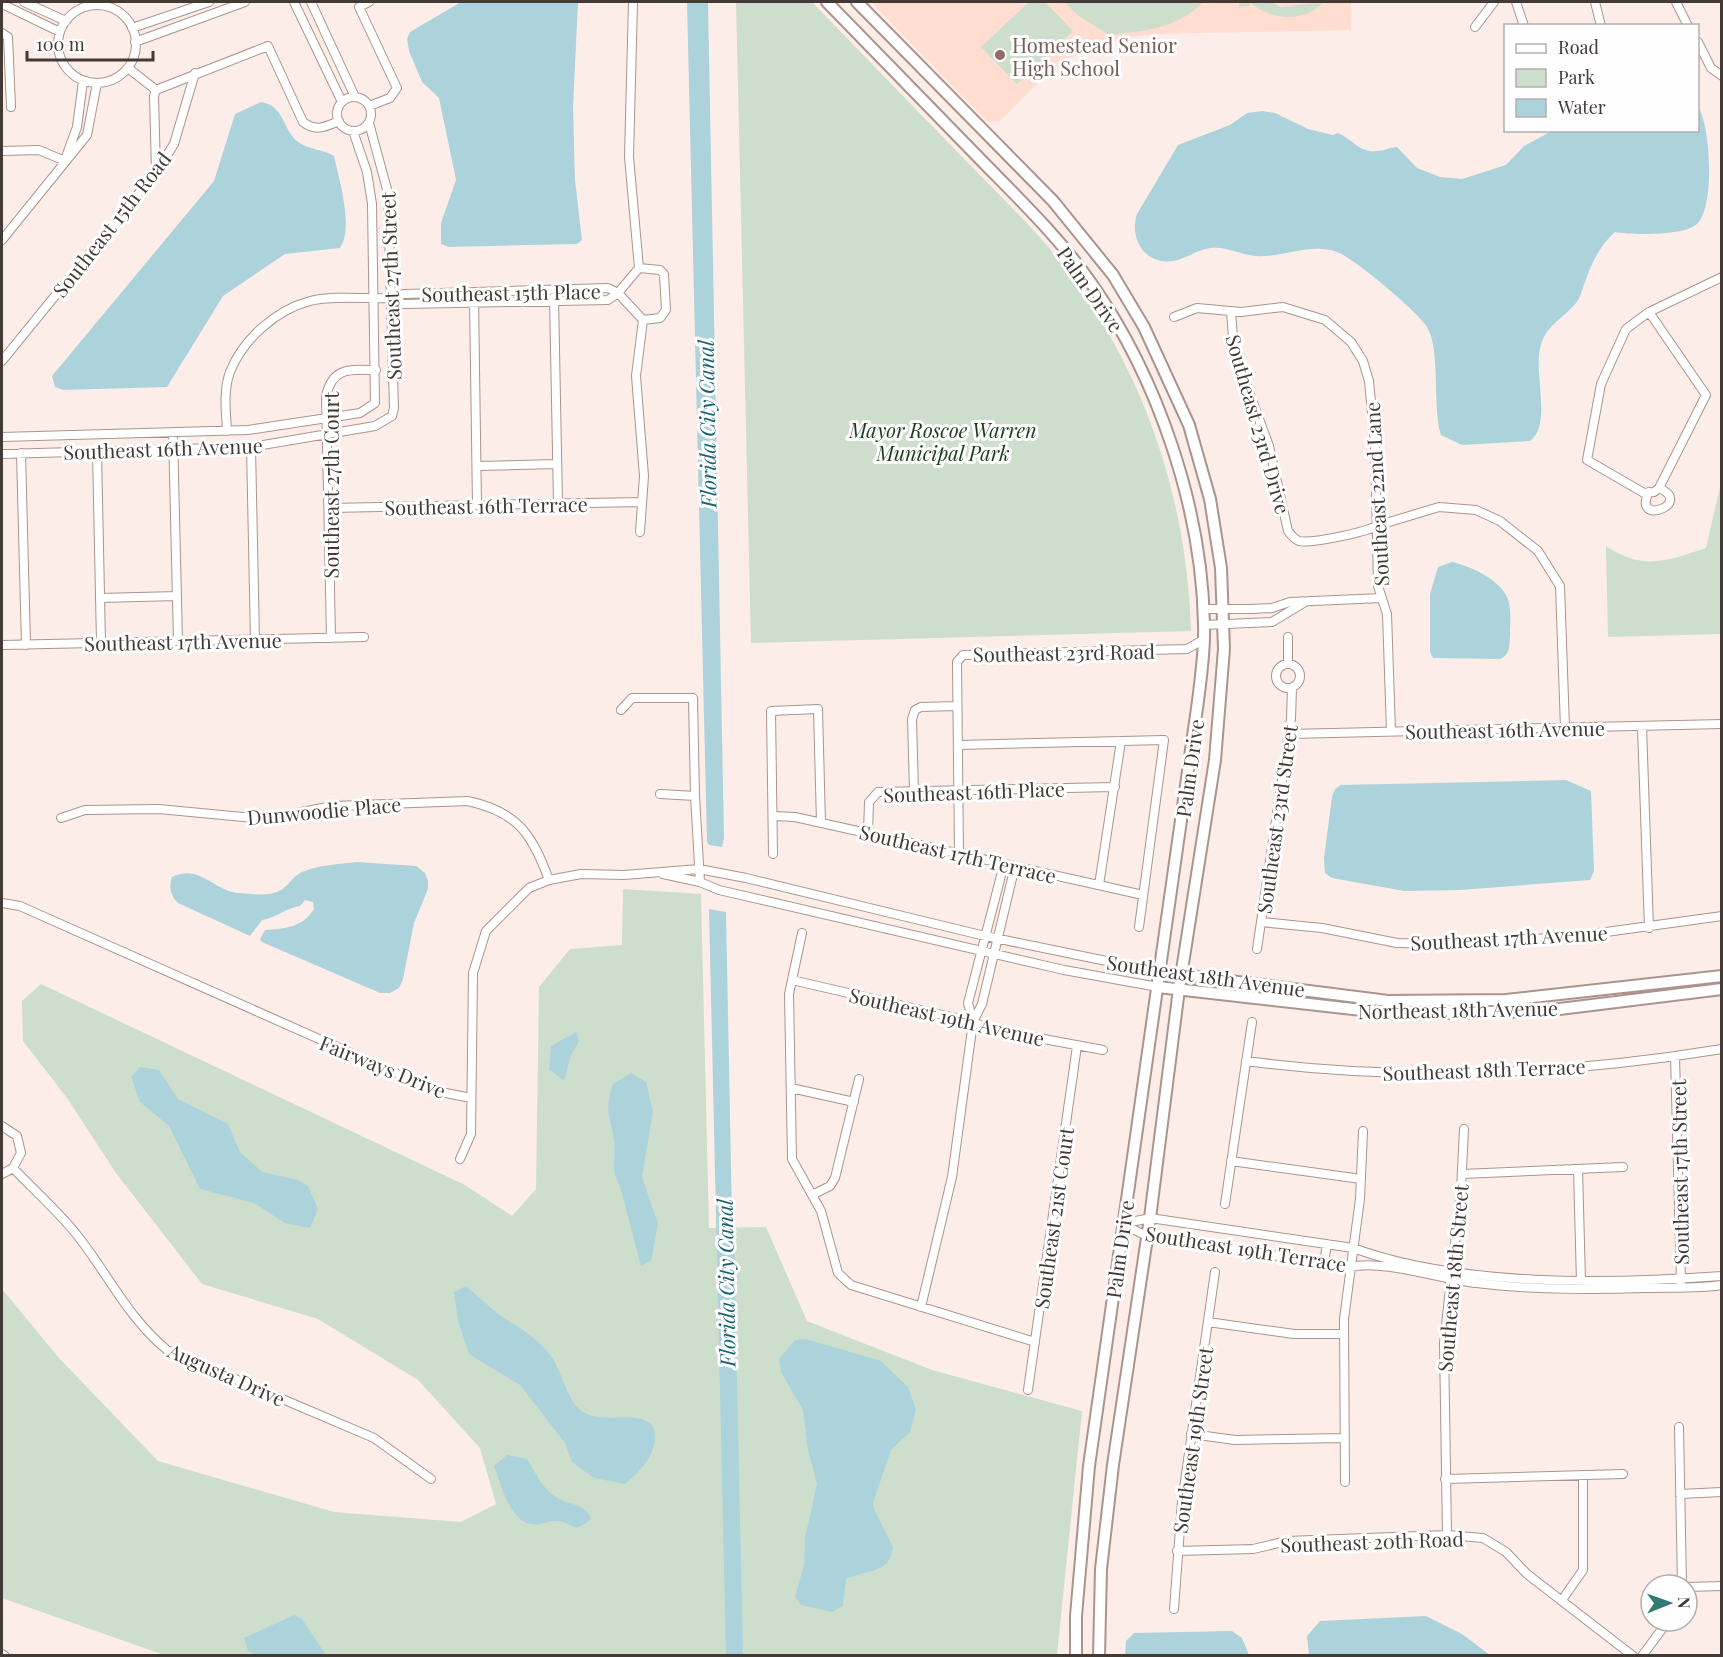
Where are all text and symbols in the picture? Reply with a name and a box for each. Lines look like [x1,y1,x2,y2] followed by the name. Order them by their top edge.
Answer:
[27,24,153,62] scale bar
[1504,24,1699,132] legend
[1012,31,1177,81] place label: Homestead Senior High School
[36,32,85,56] text: 100 m
[1558,35,1599,59] text: Road
[993,48,1007,62] marker: Homestead Senior High School
[1558,65,1595,89] text: Park
[1557,95,1606,119] text: Water
[46,145,177,302] street label: Southeast 15th Road
[373,191,407,381] street label: Southeast 27th Street
[1052,241,1130,337] street label: Palm Drive
[421,277,601,307] street label: Southeast 15th Place
[1220,331,1298,517] street label: Southeast 23rd Drive
[691,339,721,509] water label: Florida City Canal
[317,391,344,578] street label: Southeast 27th Court
[1358,401,1394,587] street label: Southeast 22nd Lane
[848,416,1037,466] park label: Mayor Roscoe Warren Municipal Park
[63,431,263,465] street label: Southeast 16th Avenue
[384,490,588,520] street label: Southeast 16th Terrace
[84,626,282,656] street label: Southeast 17th Avenue
[973,637,1156,667] street label: Southeast 23rd Road
[1405,714,1605,744] street label: Southeast 16th Avenue
[1169,717,1209,819] street label: Palm Drive
[1249,722,1303,915] street label: Southeast 23rd Street
[883,774,1065,808] street label: Southeast 16th Place
[246,790,402,830] street label: Dunwoodie Place
[857,817,1059,889] street label: Southeast 17th Terrace
[1410,918,1608,956] street label: Southeast 17th Avenue
[1105,948,1307,1002] street label: Southeast 18th Avenue
[847,980,1047,1052] street label: Southeast 19th Avenue
[1358,994,1558,1024] street label: Northeast 18th Avenue
[316,1028,450,1104] street label: Fairways Drive
[1382,1052,1586,1086] street label: Southeast 18th Terrace
[1664,1078,1694,1265] street label: Southeast 17th Street
[1027,1125,1079,1310] street label: Southeast 21st Court
[1430,1182,1474,1373] street label: Southeast 18th Street
[710,1198,740,1368] water label: Florida City Canal
[1099,1198,1139,1300] street label: Palm Drive
[1144,1219,1348,1277] street label: Southeast 19th Terrace
[163,1336,290,1412] street label: Augusta Drive
[1166,1344,1219,1535] street label: Southeast 19th Street
[1280,1524,1465,1558] street label: Southeast 20th Road
[1639,1573,1699,1633] north arrow
[1674,1597,1695,1609] text: N

